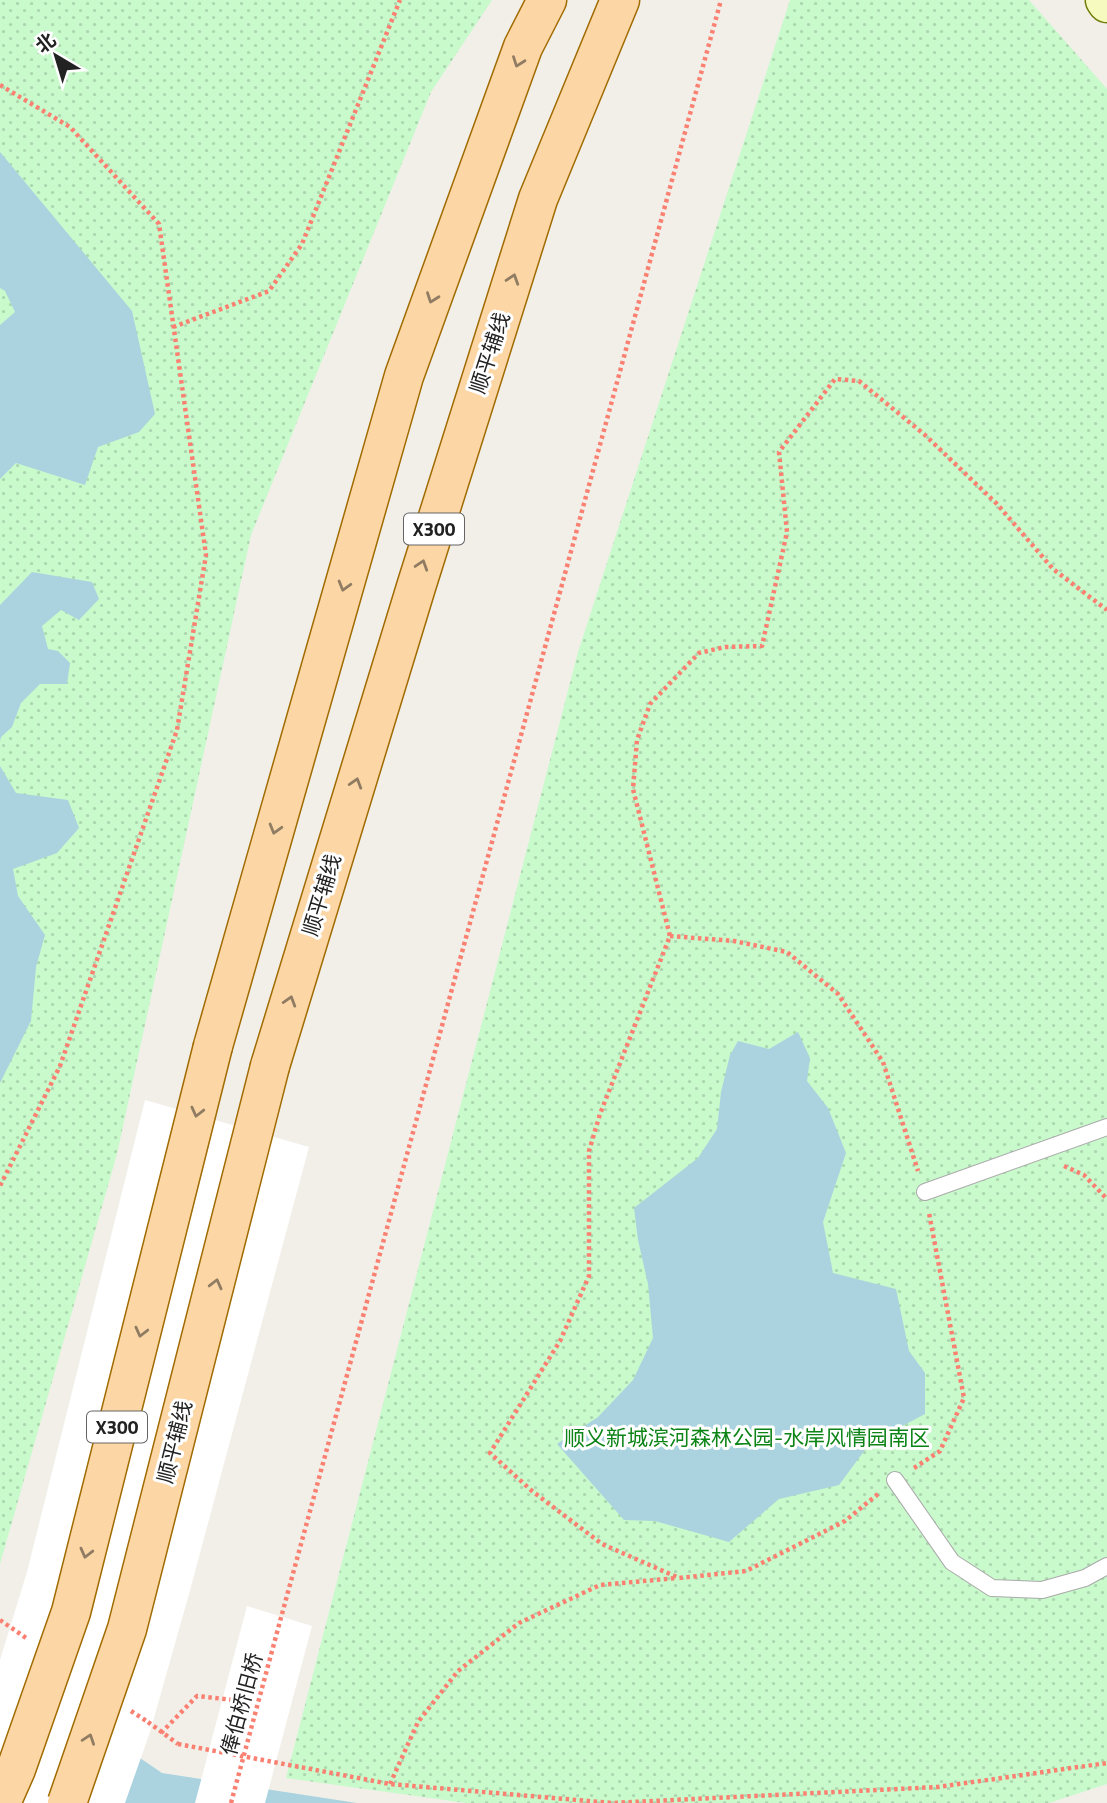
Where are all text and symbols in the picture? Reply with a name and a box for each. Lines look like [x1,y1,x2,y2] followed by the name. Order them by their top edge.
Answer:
[21,21,91,91] north arrow
[29,25,62,59] text: 北
[512,55,526,67] one-way arrow
[505,273,520,285] one-way arrow
[426,292,440,304] one-way arrow
[461,308,517,398] street label: 顺平辅线
[404,514,464,544] road number: X300
[414,560,429,572] one-way arrow
[338,580,352,592] one-way arrow
[348,777,363,789] one-way arrow
[269,822,283,834] one-way arrow
[293,850,349,940] street label: 顺平辅线
[282,995,297,1007] one-way arrow
[191,1106,205,1118] one-way arrow
[207,1278,222,1290] one-way arrow
[135,1326,149,1338] one-way arrow
[148,1397,200,1486] street label: 顺平辅线
[87,1412,147,1442] road number: X300
[564,1421,930,1453] park label: 顺义新城滨河森林公园-水岸风情园南区
[79,1547,94,1559] one-way arrow
[212,1649,270,1759] street label: 俸伯桥旧桥
[81,1733,95,1745] one-way arrow

